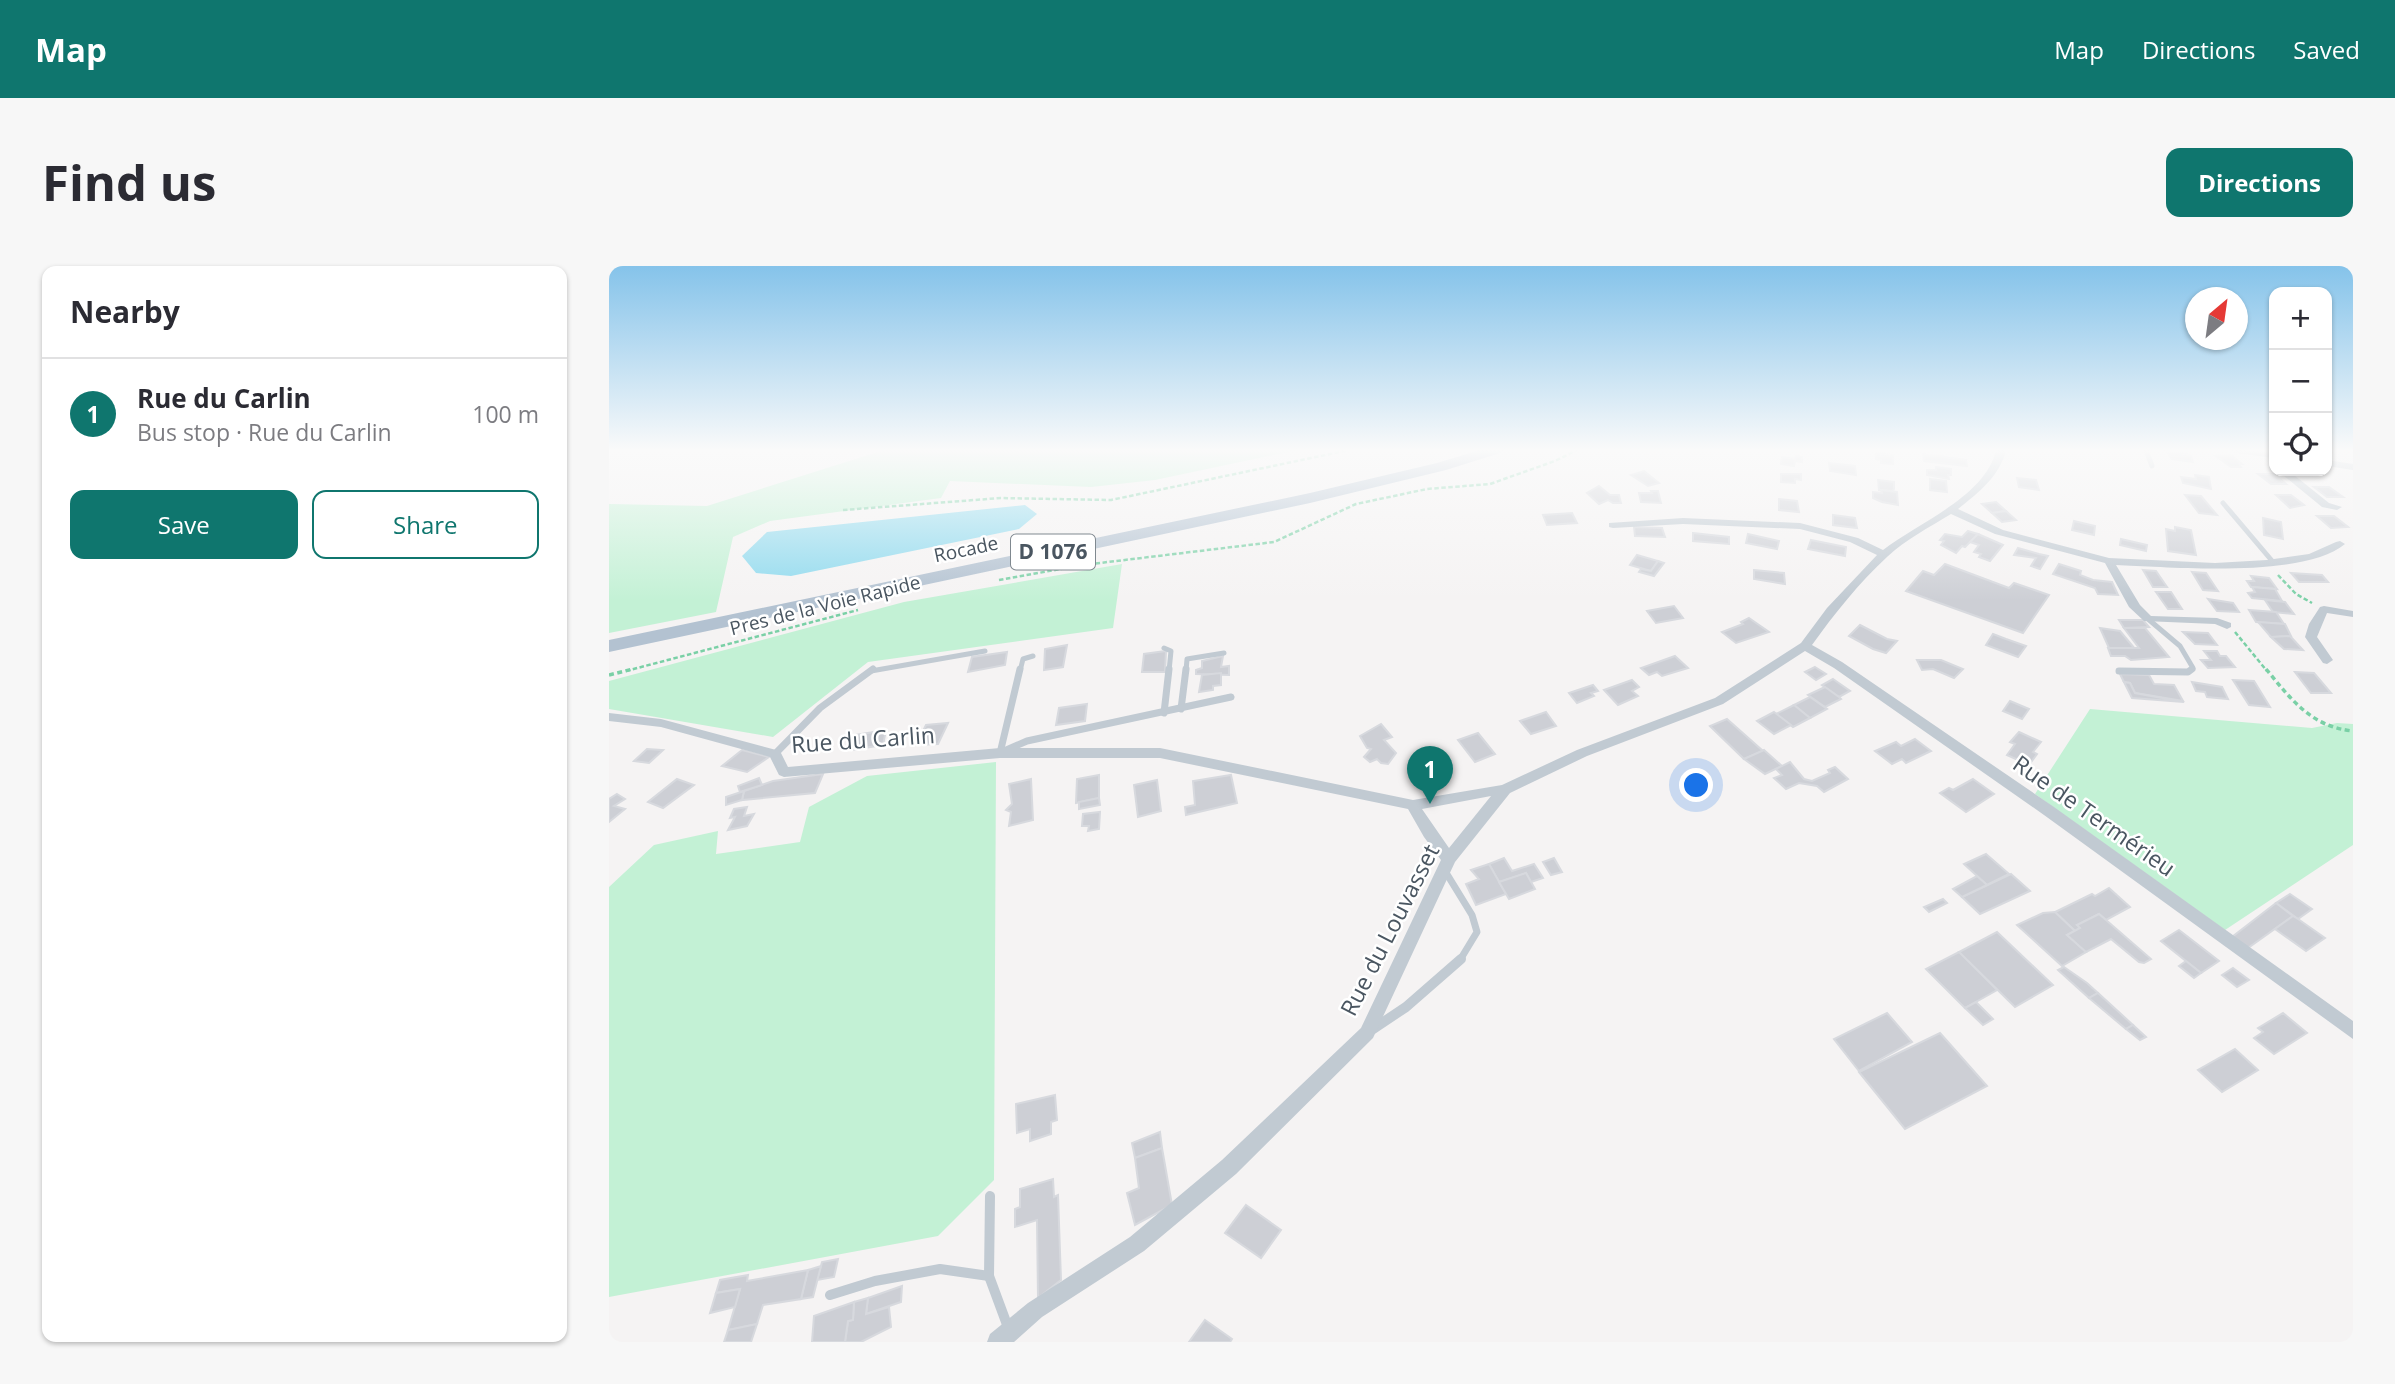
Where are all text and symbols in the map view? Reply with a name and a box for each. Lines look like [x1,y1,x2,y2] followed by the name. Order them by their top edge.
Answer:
[35,27,107,72] text: Map
[2054,33,2104,66] text: Map
[2142,33,2255,66] text: Directions
[2293,33,2360,66] text: Saved
[2166,148,2353,217] button: Directions
[42,149,216,215] text: Find us
[2185,287,2248,350] north arrow
[2269,287,2332,476] map controls
[2269,287,2332,350] button: +
[70,291,180,332] text: Nearby
[2269,350,2332,413] button: −
[137,380,311,416] text: Rue du Carlin
[86,398,100,430] text: 1
[472,398,539,430] text: 100 m
[2269,413,2332,476] button: locate
[137,416,392,448] text: Bus stop · Rue du Carlin
[70,490,298,559] button: Save
[312,490,539,559] button: Share
[931,530,1001,568] street label: Rocade
[1011,534,1095,570] road number: D 1076
[727,569,923,641] street label: Pres de la Voie Rapide
[790,718,936,760] street label: Rue du Carlin
[1407,746,1453,804] pin: 1
[2007,747,2182,883] street label: Rue de Termérieu
[1679,768,1713,802] your location
[1332,838,1446,1021] street label: Rue du Louvasset

